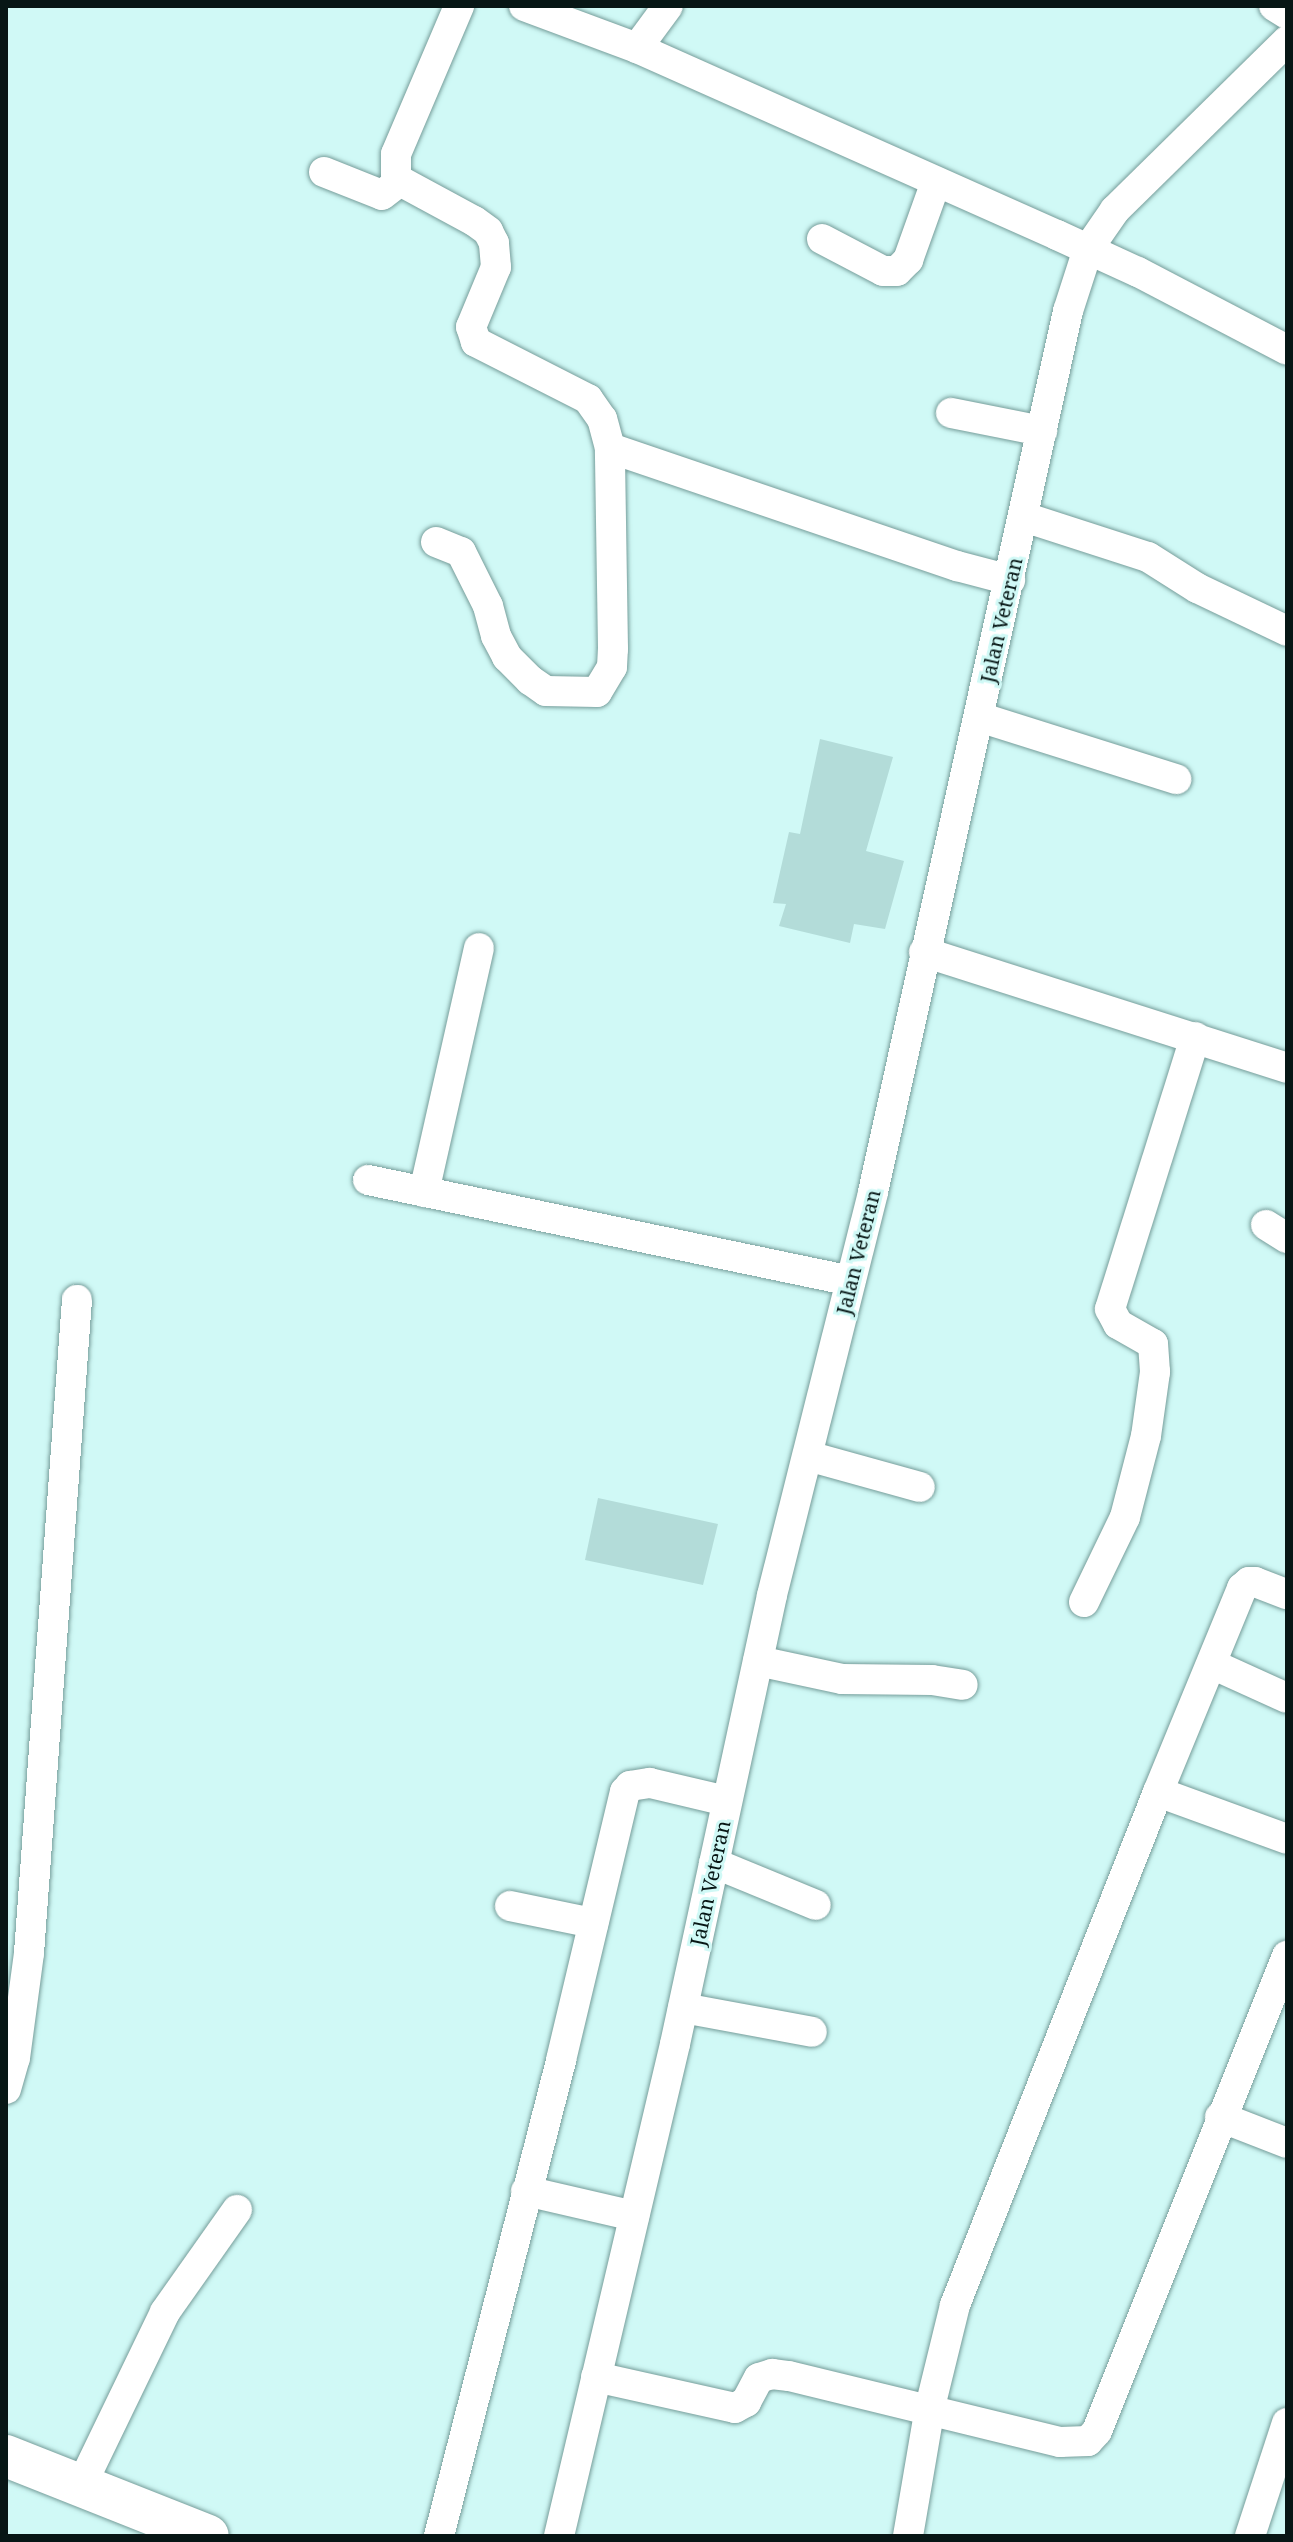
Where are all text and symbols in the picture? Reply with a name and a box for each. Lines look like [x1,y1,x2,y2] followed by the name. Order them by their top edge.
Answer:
[975,555,1027,685] street label: Jalan Veteran
[831,1187,885,1317] street label: Jalan Veteran
[685,1818,735,1948] street label: Jalan Veteran

